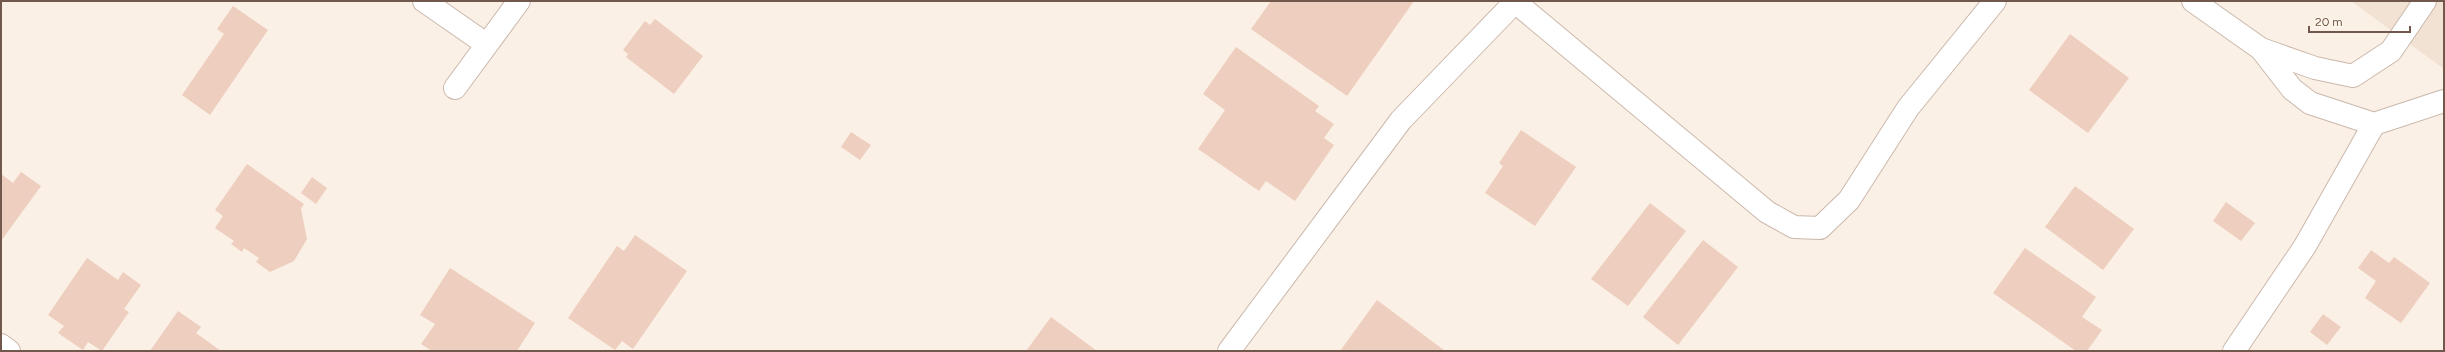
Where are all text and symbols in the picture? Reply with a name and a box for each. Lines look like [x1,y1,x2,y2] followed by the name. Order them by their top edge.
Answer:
[2309,8,2410,34] scale bar
[2315,15,2343,29] text: 20 m

